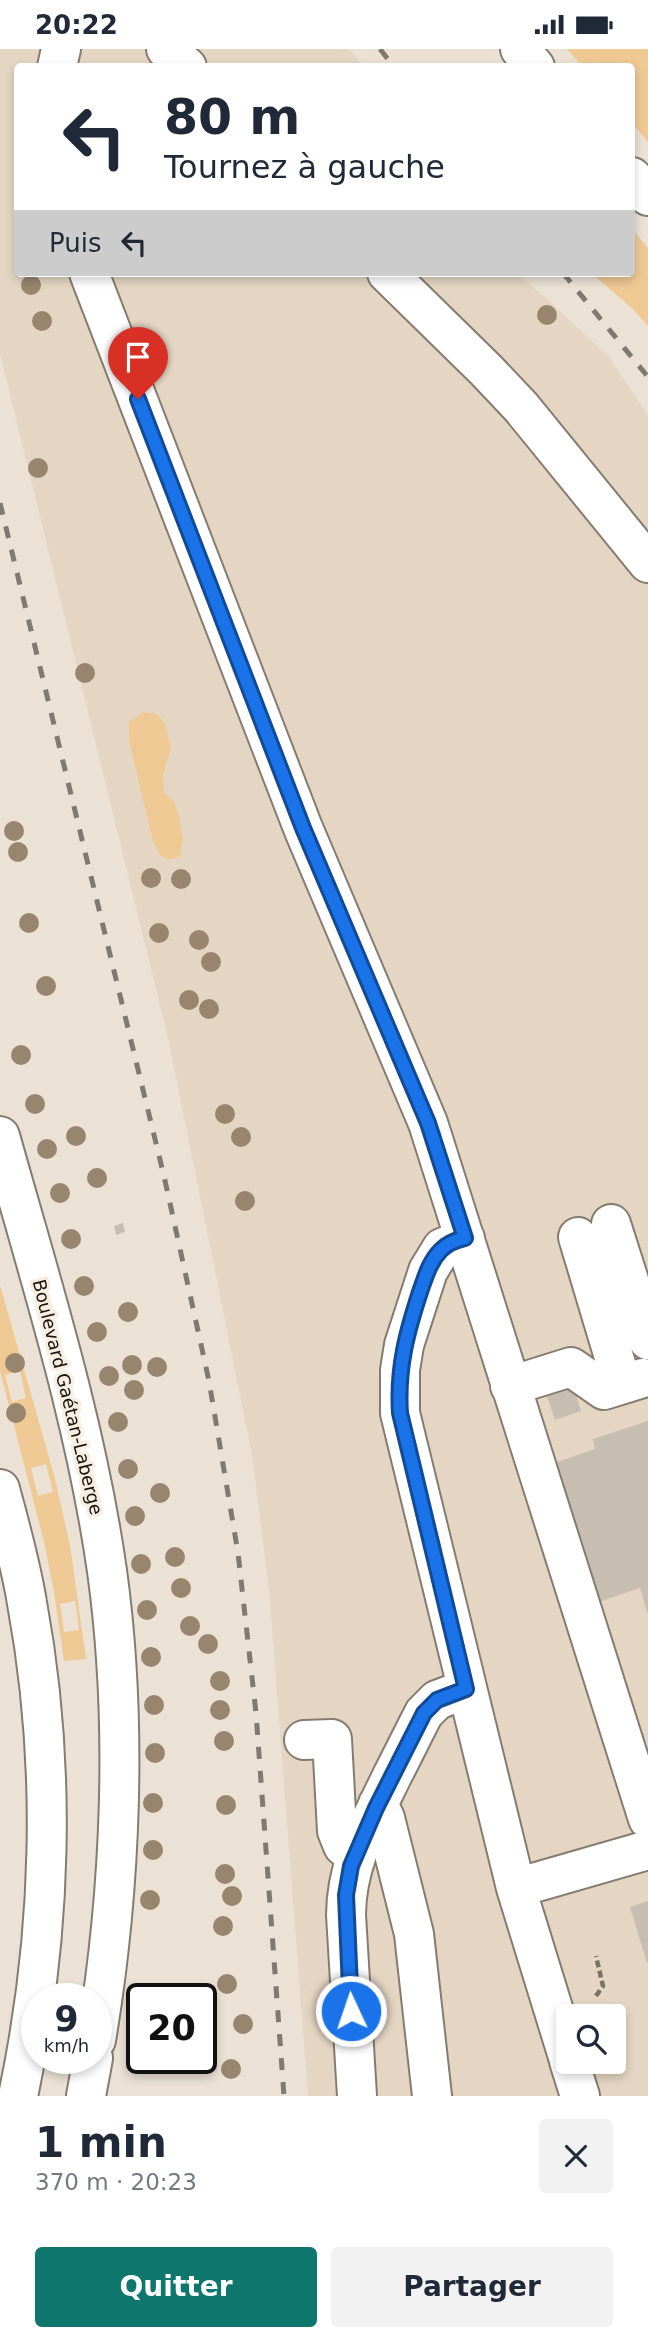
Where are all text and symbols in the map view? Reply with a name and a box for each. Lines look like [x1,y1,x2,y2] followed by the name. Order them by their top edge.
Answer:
[35,10,118,40] text: 20:22
[164,89,300,146] text: 80 m
[49,91,140,182] icon: left
[164,148,445,186] text: Tournez à gauche
[115,224,153,262] icon: left
[49,228,101,258] text: Puis
[108,327,168,399] pin
[119,338,157,376] icon: arrive
[29,1277,107,1517] street label: Boulevard Gaétan-Laberge
[314,1974,388,2048] position arrow
[126,1983,217,2074] speed limit sign: 20
[54,1999,79,2039] text: 9
[556,2004,626,2074] map controls
[556,2004,626,2074] button: search
[44,2035,89,2056] text: km/h
[35,2118,167,2167] text: 1 min
[539,2119,613,2193] button: close
[35,2169,197,2195] text: 370 m · 20:23
[35,2247,317,2327] button: Quitter
[331,2247,613,2327] button: Partager

